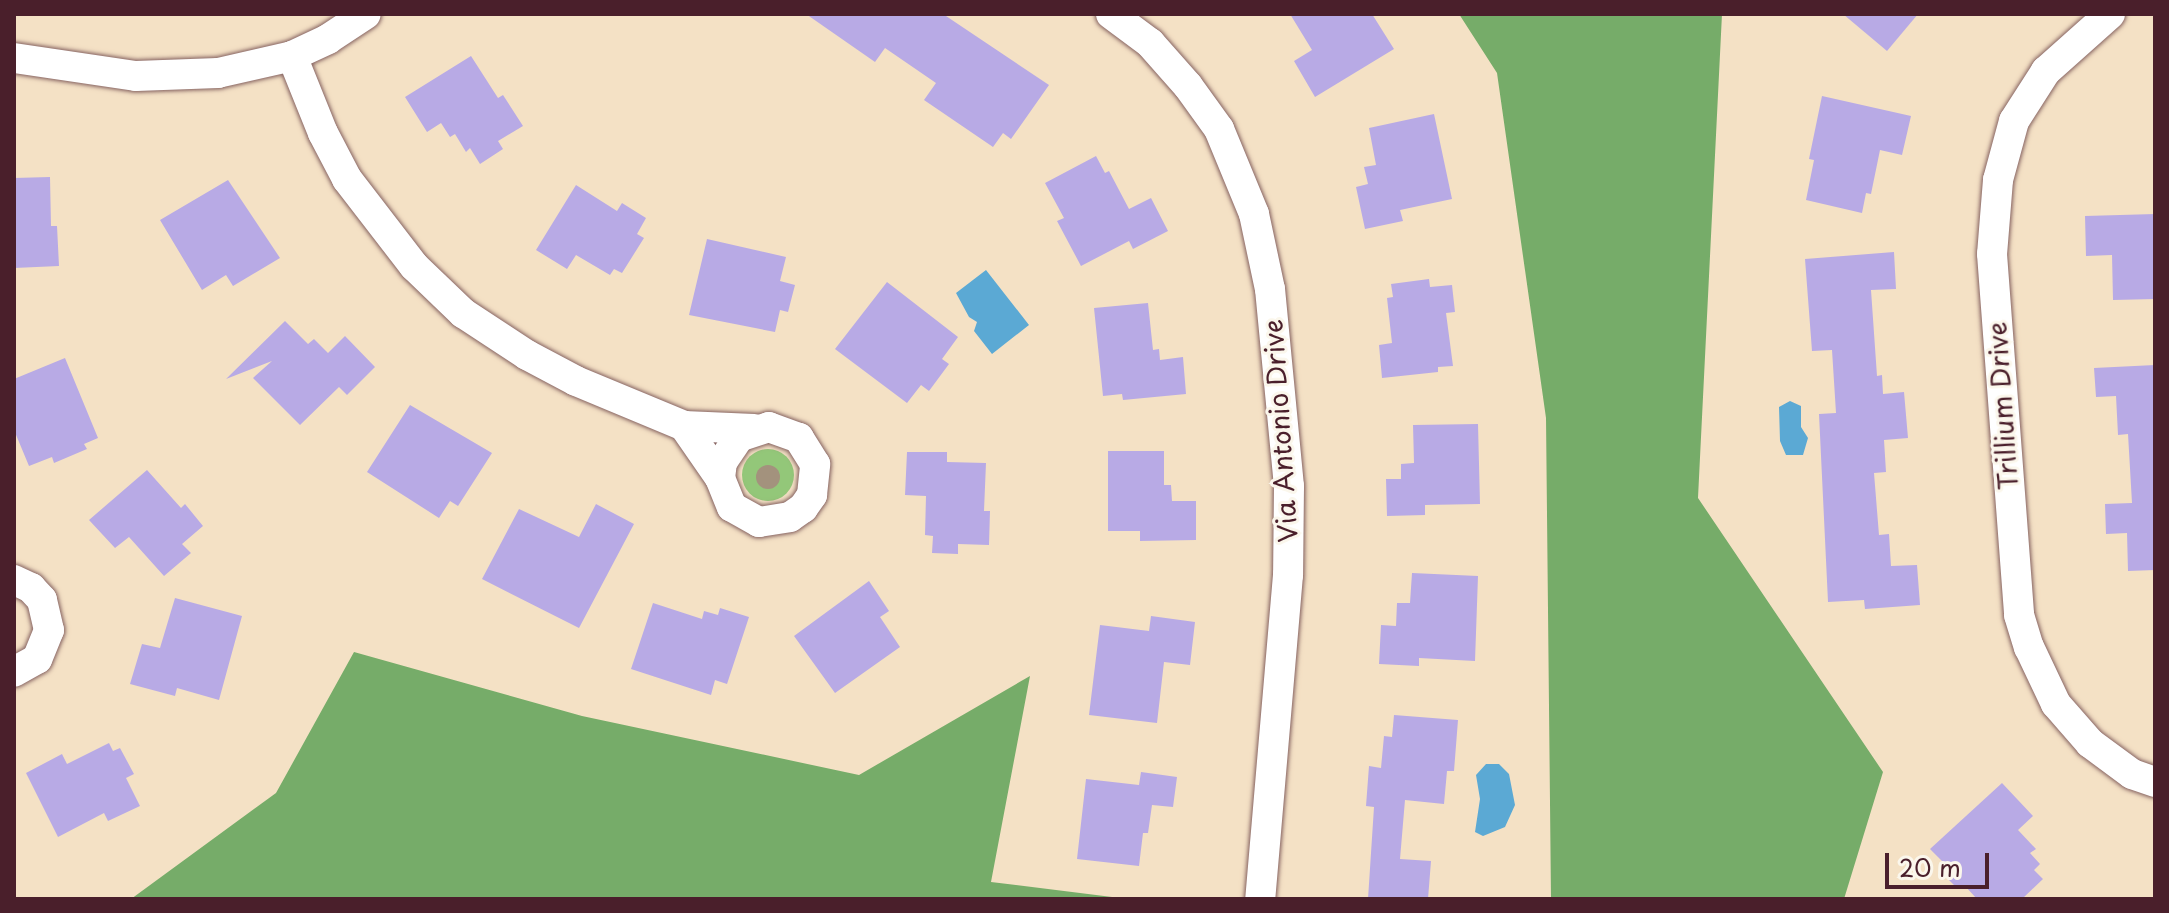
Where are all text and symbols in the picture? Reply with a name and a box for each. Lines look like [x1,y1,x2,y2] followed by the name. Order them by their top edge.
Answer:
[1257,318,1303,544] street label: Via Antonio Drive
[1981,321,2023,491] street label: Trillium Drive
[1889,837,1993,887] scale bar
[1899,849,1961,885] text: 20 m

